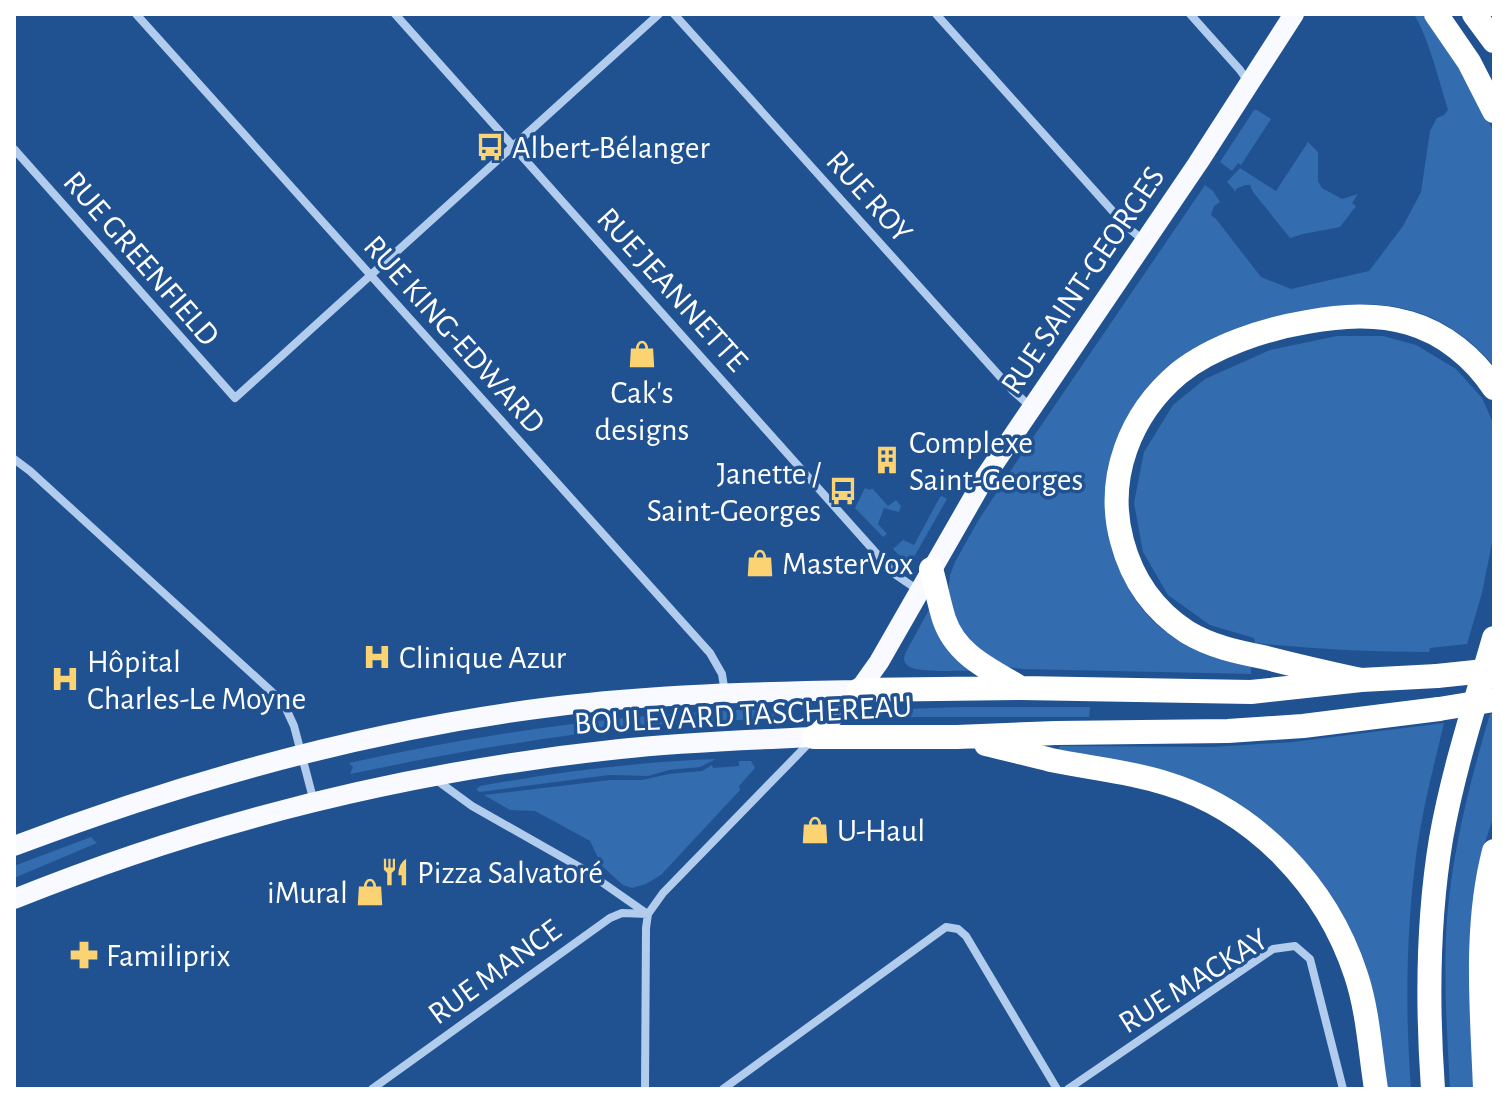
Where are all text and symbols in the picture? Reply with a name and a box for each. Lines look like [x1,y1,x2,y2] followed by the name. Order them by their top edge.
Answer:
[475,132,505,162] bus stop icon: Albert-Bélanger
[512,132,710,164] place label: Albert-Bélanger
[820,145,918,249] street label: RUE ROY
[995,161,1171,400] street label: RUE SAINT-GEORGES
[57,165,225,352] street label: RUE GREENFIELD
[591,202,754,378] street label: RUE JEANNETTE
[357,230,551,440] street label: RUE KING-EDWARD
[627,339,657,369] shop icon: Cak's designs
[595,377,689,446] place label: Cak's designs
[909,427,1083,496] place label: Complexe Saint-Georges
[872,445,902,475] building icon: Complexe Saint-Georges
[647,458,822,527] place label: Janette / Saint-Georges
[828,476,858,506] bus stop icon: Janette / Saint-Georges
[745,548,775,578] shop icon: MasterVox
[782,548,913,580] place label: MasterVox
[362,642,392,672] hospital icon: Clinique Azur
[399,642,567,674] place label: Clinique Azur
[87,646,306,715] place label: Hôpital Charles-Le Moyne
[50,664,80,694] hospital icon: Hôpital Charles-Le Moyne
[573,690,913,740] street label: BOULEVARD TASCHEREAU
[800,815,830,845] shop icon: U-Haul
[837,815,925,847] place label: U-Haul
[380,857,410,887] restaurant icon: Pizza Salvatoré
[417,857,603,889] place label: Pizza Salvatoré
[267,877,348,909] place label: iMural
[355,877,385,907] shop icon: iMural
[422,913,567,1030] street label: RUE MANCE
[1113,922,1274,1039] street label: RUE MACKAY
[69,940,99,970] pharmacy icon: Familiprix
[106,940,230,972] place label: Familiprix

